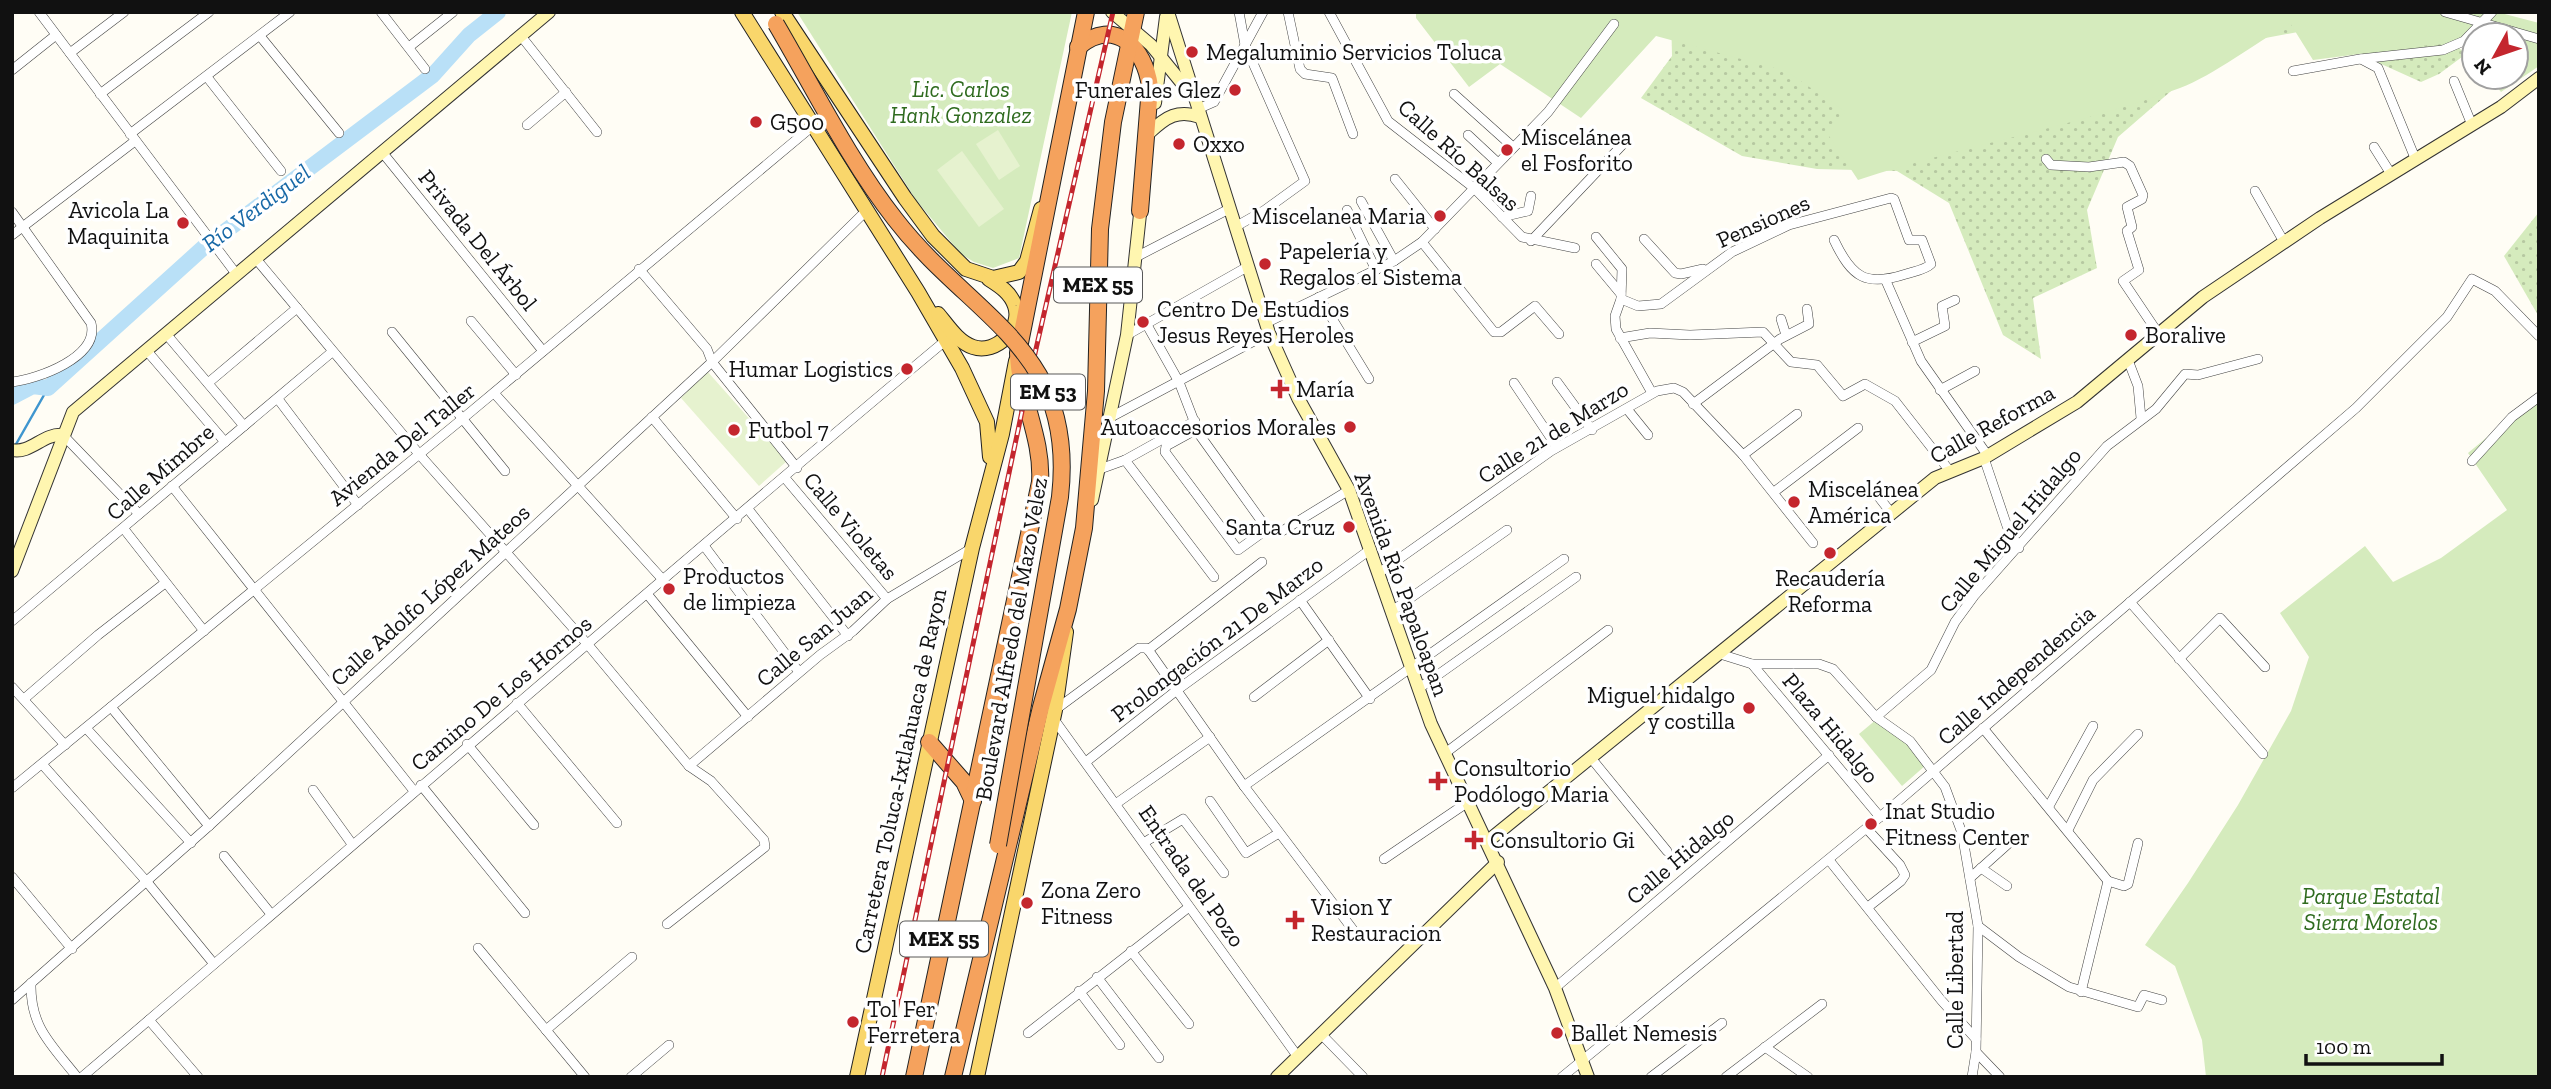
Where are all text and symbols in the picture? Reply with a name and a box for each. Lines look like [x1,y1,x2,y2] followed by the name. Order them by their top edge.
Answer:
[2460,21,2530,91] north arrow
[1206,38,1502,66] place label: Megaluminio Servicios Toluca
[1184,44,1200,60] marker: Megaluminio Servicios Toluca
[2469,54,2496,80] text: N
[890,75,1032,129] park label: Lic. Carlos Hank Gonzalez
[1075,76,1221,104] place label: Funerales Glez
[1227,82,1243,98] marker: Funerales Glez
[1392,93,1526,217] street label: Calle Río Balsas
[770,108,824,136] place label: G500
[748,114,764,130] marker: G500
[1521,123,1633,177] place label: Miscelánea el Fosforito
[1193,130,1245,158] place label: Oxxo
[1171,136,1187,152] marker: Oxxo
[1499,142,1515,158] marker: Miscelánea el Fosforito
[196,157,316,258] water label: Río Verdiguel
[413,164,543,316] street label: Privada Del Árbol
[1712,188,1814,254] street label: Pensiones
[67,196,169,250] place label: Avicola La Maquinita
[1252,202,1426,230] place label: Miscelanea Maria
[1432,208,1448,224] marker: Miscelanea Maria
[175,215,191,231] marker: Avicola La Maquinita
[1279,237,1462,291] place label: Papelería y Regalos el Sistema
[1257,256,1273,272] marker: Papelería y Regalos el Sistema
[1054,268,1142,302] road number: MEX 55
[1157,295,1354,349] place label: Centro De Estudios Jesus Reyes Heroles
[1135,314,1151,330] marker: Centro De Estudios Jesus Reyes Heroles
[2145,321,2226,349] place label: Boralive
[2123,327,2139,343] marker: Boralive
[729,355,893,383] place label: Humar Logistics
[899,361,915,377] marker: Humar Logistics
[1011,374,1085,410] road number: EM 53
[1296,375,1354,403] place label: María
[1473,375,1633,489] street label: Calle 21 de Marzo
[323,376,481,512] street label: Avienda Del Taller
[1925,378,2059,470] street label: Calle Reforma
[1270,379,1290,399] marker: María
[1101,413,1336,441] place label: Autoaccesorios Morales
[748,416,829,444] place label: Futbol 7
[100,418,220,526] street label: Calle Mimbre
[1342,419,1358,435] marker: Autoaccesorios Morales
[726,422,742,438] marker: Futbol 7
[1933,442,2087,618] street label: Calle Miguel Hidalgo
[798,466,904,586] street label: Calle Violetas
[1348,468,1456,700] street label: Avenida Río Papaloapan
[969,475,1053,803] street label: Boulevard Alfredo del Mazo Velez
[1808,475,1919,529] place label: Miscelánea América
[1786,494,1802,510] marker: Miscelánea América
[324,498,536,692] street label: Calle Adolfo López Mateos
[1225,513,1335,541] place label: Santa Cruz
[1341,519,1357,535] marker: Santa Cruz
[1822,545,1838,561] marker: Recaudería Reforma
[1105,550,1329,728] street label: Prolongación 21 De Marzo
[683,562,796,616] place label: Productos de limpieza
[1775,564,1885,618] place label: Recaudería Reforma
[750,579,878,693] street label: Calle San Juan
[661,581,677,597] marker: Productos de limpieza
[848,586,952,956] street label: Carretera Toluca-Ixtlahuaca de Rayon
[1931,599,2101,751] street label: Calle Independencia
[405,609,597,777] street label: Camino De Los Hornos
[1777,667,1885,789] street label: Plaza Hidalgo
[1587,681,1735,735] place label: Miguel hidalgo y costilla
[1741,700,1757,716] marker: Miguel hidalgo y costilla
[1454,754,1609,808] place label: Consultorio Podólogo Maria
[1428,771,1448,791] marker: Consultorio Podólogo Maria
[1885,797,2030,851] place label: Inat Studio Fitness Center
[1133,800,1251,952] street label: Entrada del Pozo
[1620,804,1740,910] street label: Calle Hidalgo
[1863,816,1879,832] marker: Inat Studio Fitness Center
[1490,826,1635,854] place label: Consultorio Gi
[1464,830,1484,850] marker: Consultorio Gi
[1041,876,1141,930] place label: Zona Zero Fitness
[2302,882,2440,936] park label: Parque Estatal Sierra Morelos
[1310,893,1441,947] place label: Vision Y Restauracion
[1019,895,1035,911] marker: Zona Zero Fitness
[1285,910,1305,930] marker: Vision Y Restauracion
[1941,911,1969,1049] street label: Calle Libertad
[900,922,988,956] road number: MEX 55
[867,995,960,1049] place label: Tol Fer Ferretera
[845,1014,861,1030] marker: Tol Fer Ferretera
[1571,1019,1717,1047] place label: Ballet Nemesis
[2306,1023,2442,1066] scale bar
[1549,1025,1565,1041] marker: Ballet Nemesis
[2316,1034,2371,1059] text: 100 m

